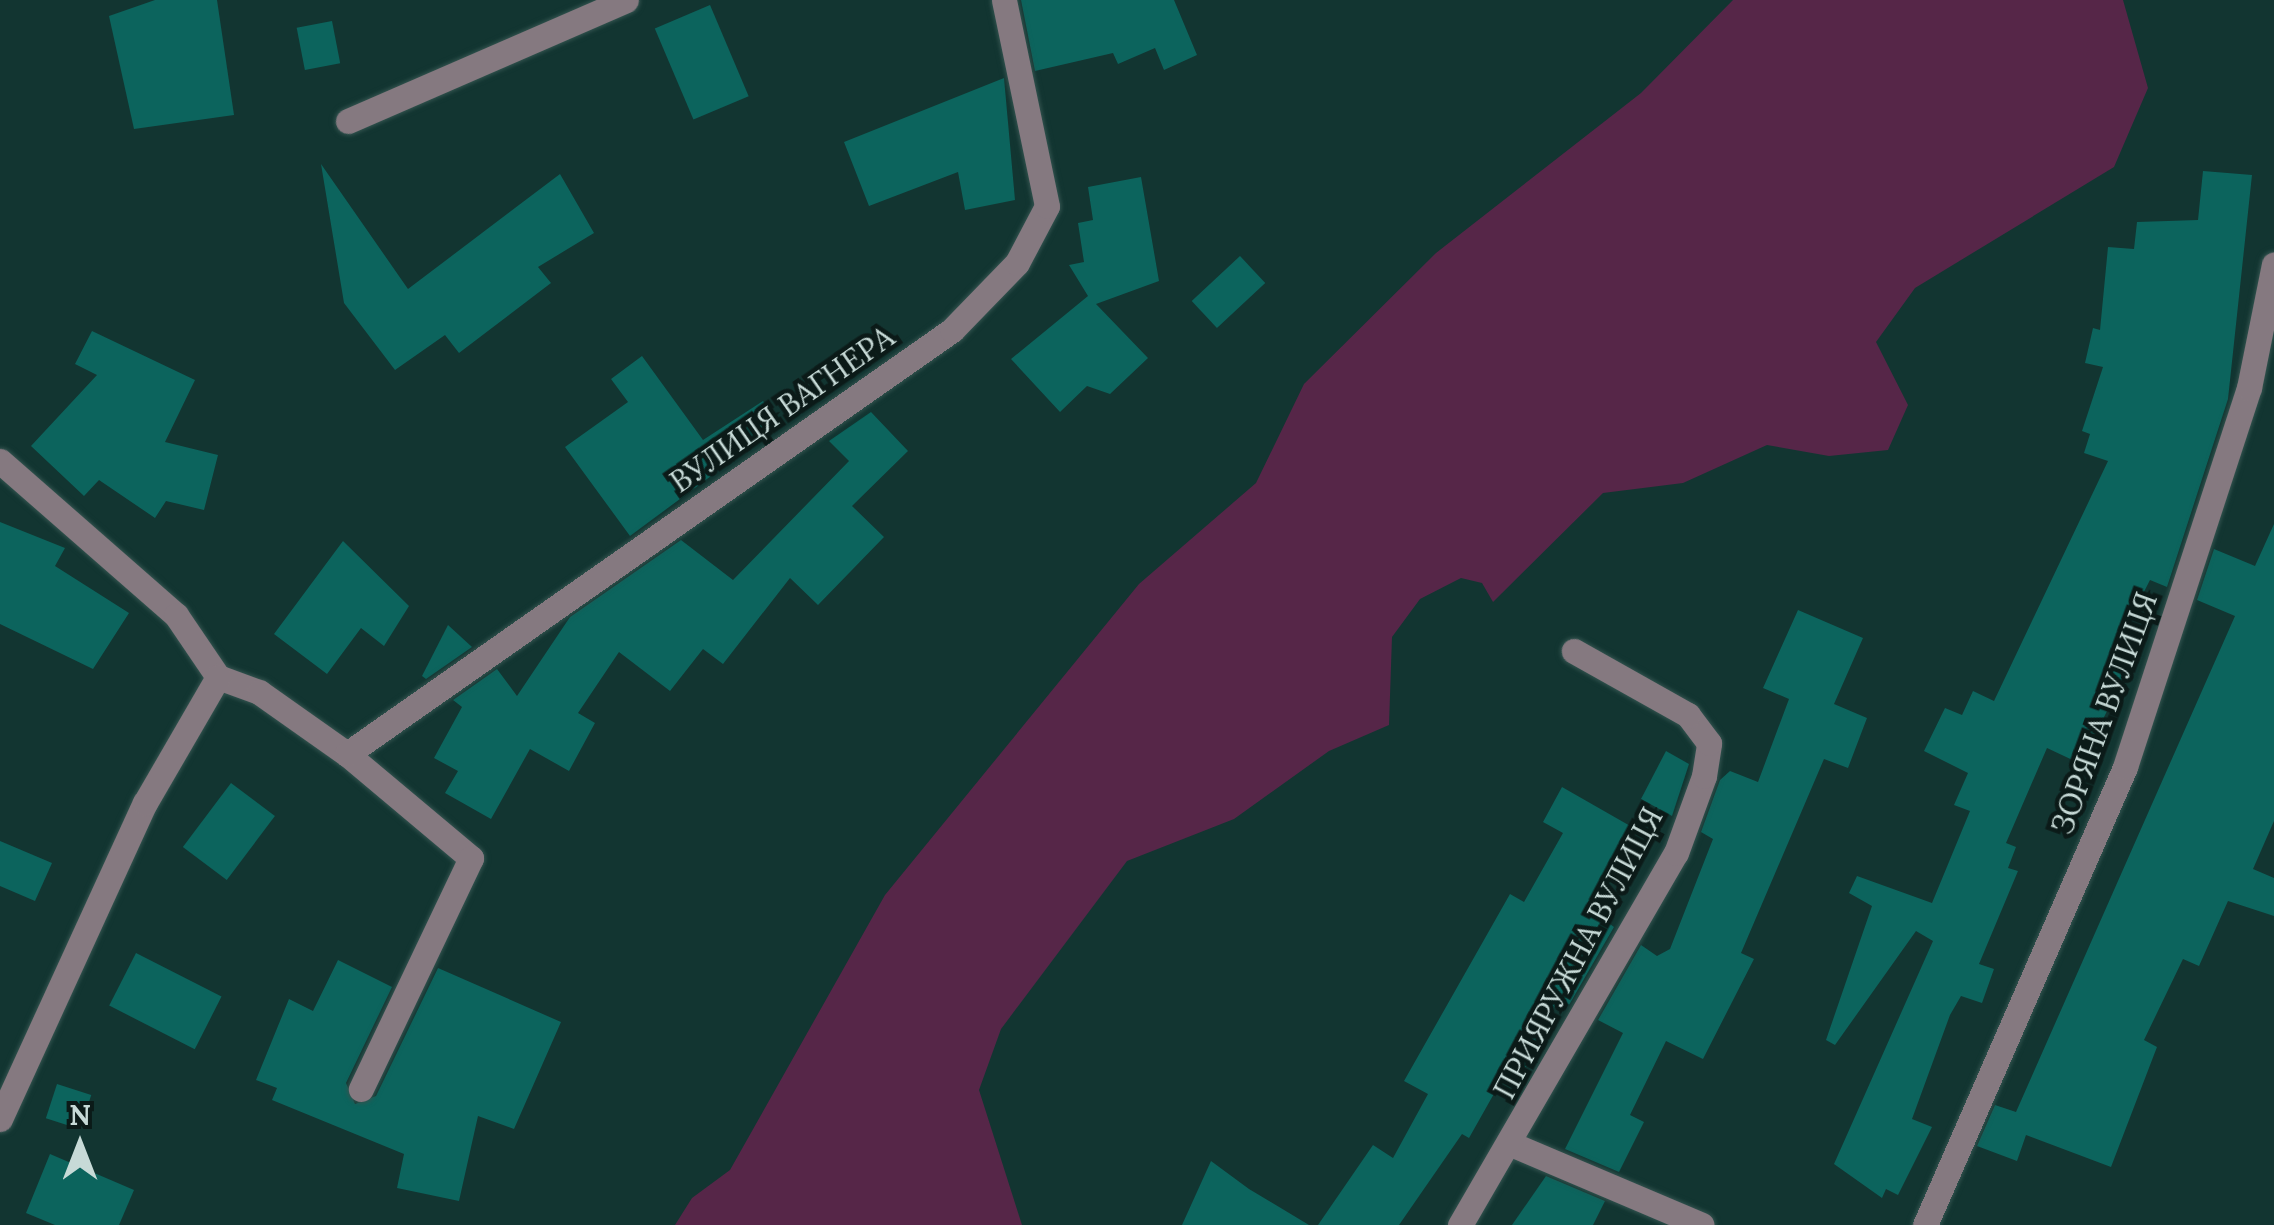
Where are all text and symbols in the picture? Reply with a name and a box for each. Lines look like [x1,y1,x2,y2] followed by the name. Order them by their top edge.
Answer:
[663,318,901,500] street label: ВУЛИЦЯ ВАГНЕРА
[2044,587,2164,839] street label: ЗОРЯНА ВУЛИЦЯ
[1486,801,1670,1105] street label: ПРИЯРУЖНА ВУЛИЦЯ
[30,1095,130,1195] north arrow
[69,1097,91,1133] text: N

